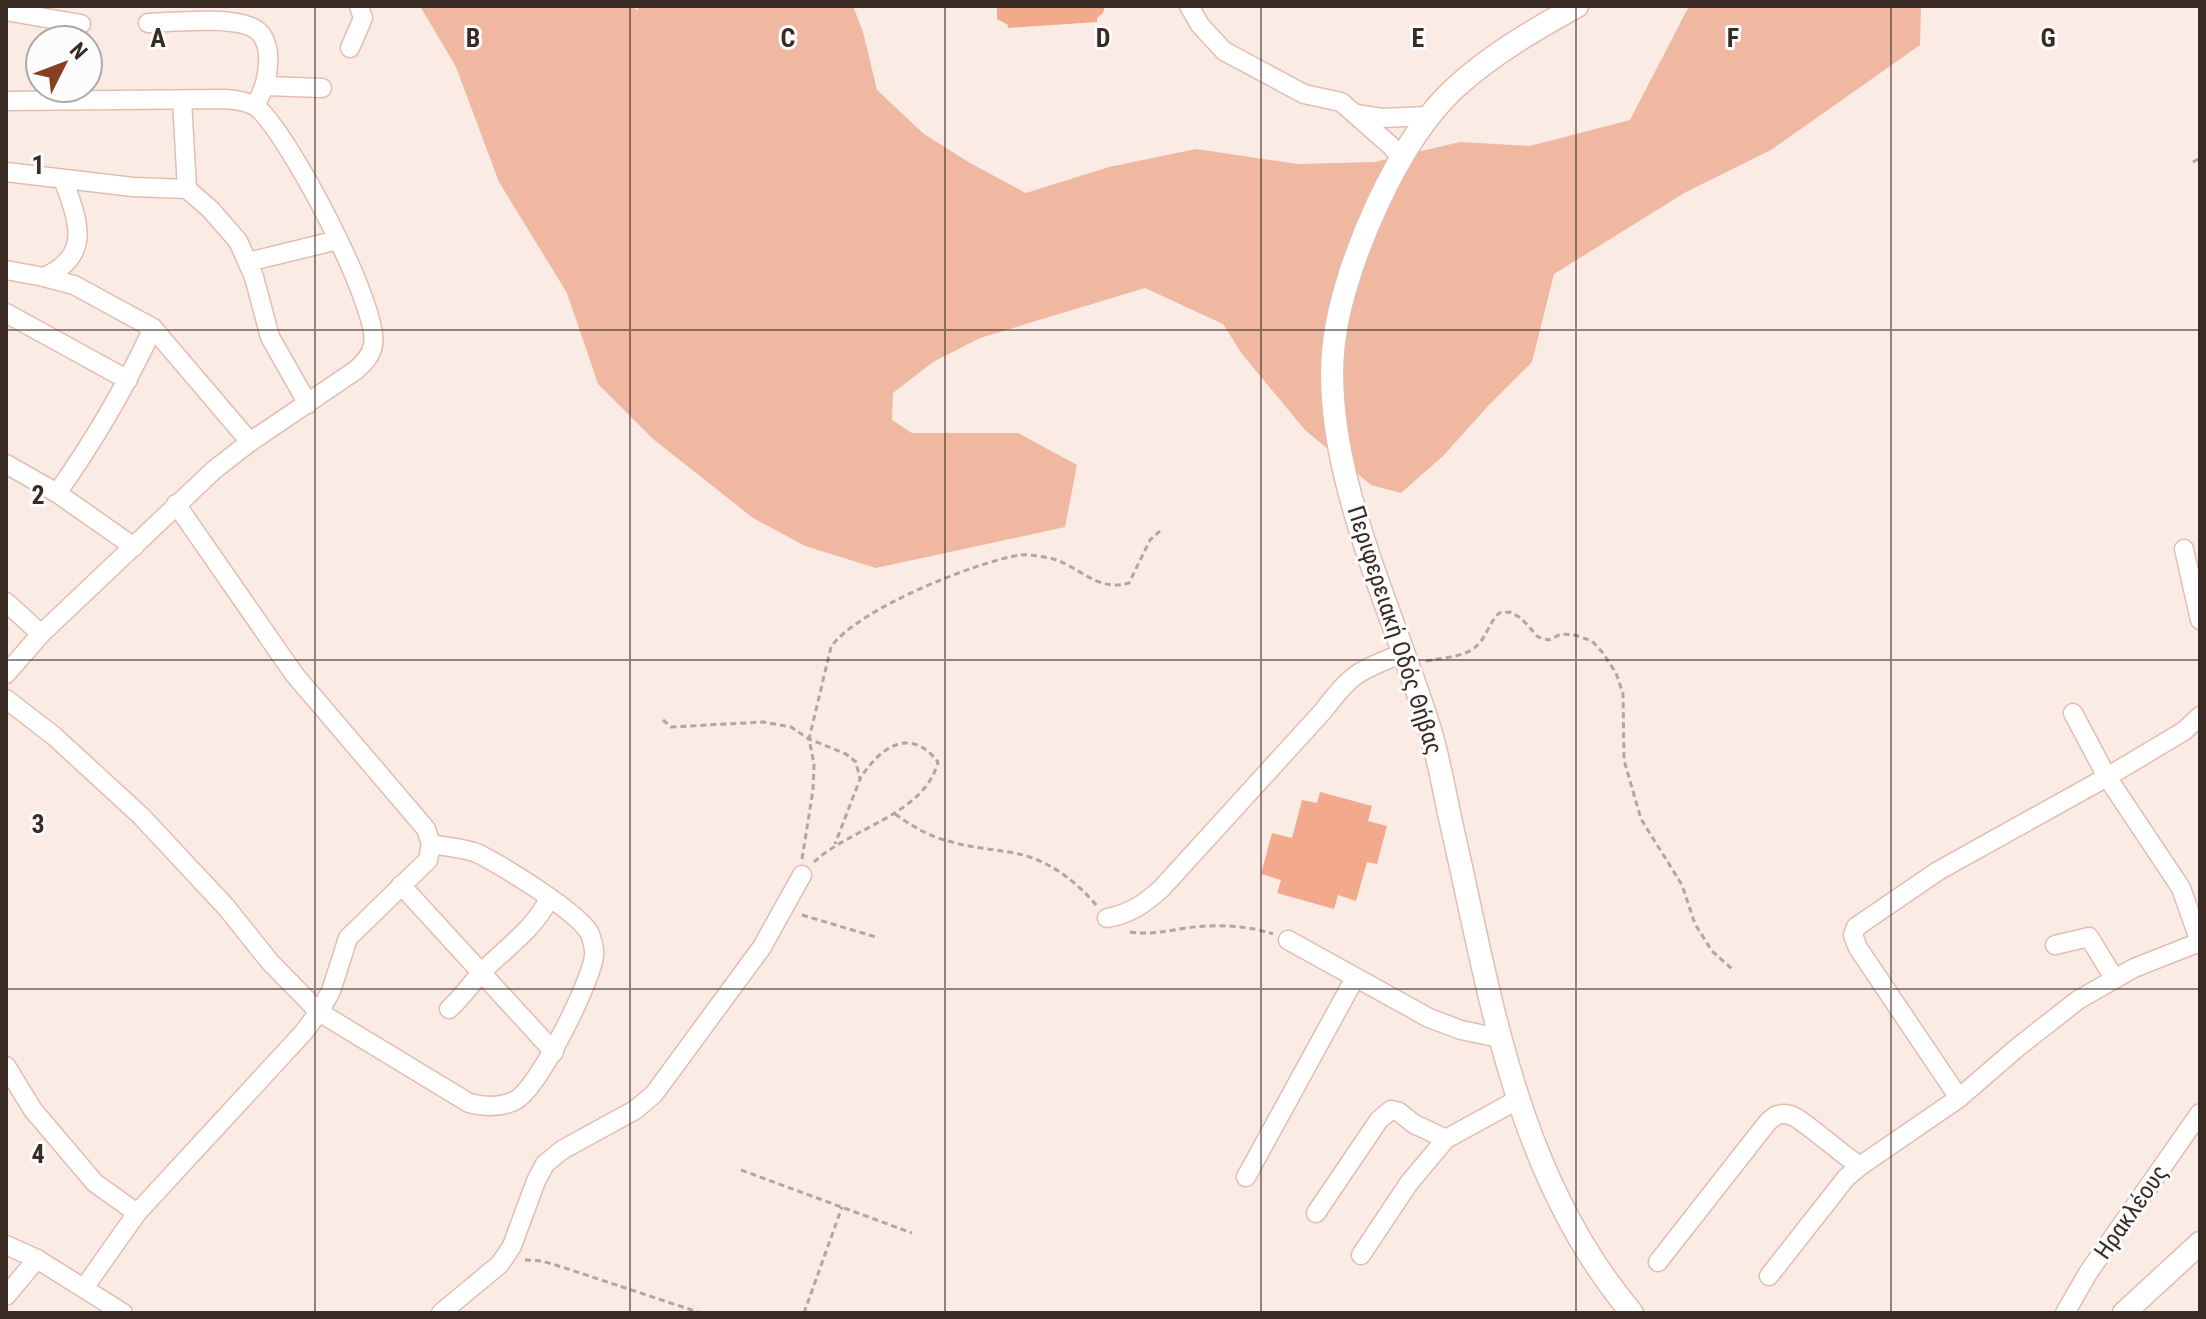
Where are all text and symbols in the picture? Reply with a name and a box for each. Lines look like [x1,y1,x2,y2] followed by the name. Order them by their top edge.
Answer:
[150,23,166,53] text: A
[466,23,480,53] text: B
[781,23,796,53] text: C
[1096,23,1110,53] text: D
[1412,23,1425,53] text: E
[1727,23,1739,53] text: F
[2040,23,2056,53] text: G
[24,24,104,104] north arrow
[65,38,92,64] text: N
[31,150,45,180] text: 1
[31,480,45,510] text: 2
[1342,502,1448,758] street label: Περιφερειακή Οδός Θήβας
[31,809,45,839] text: 3
[31,1139,45,1169] text: 4
[2088,1160,2174,1264] street label: Ηρακλέους

